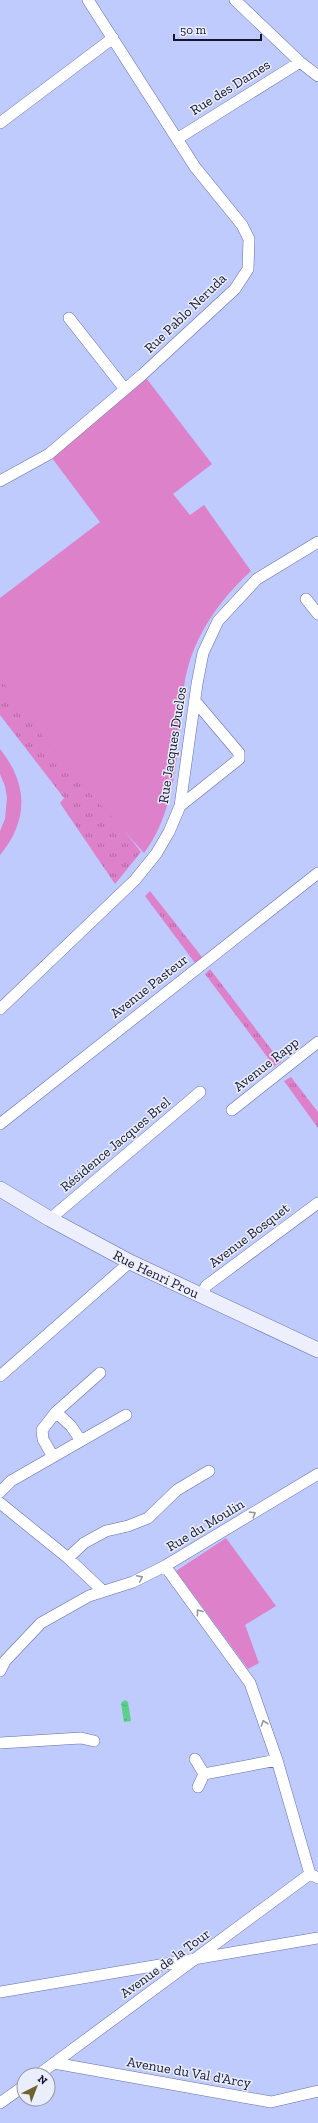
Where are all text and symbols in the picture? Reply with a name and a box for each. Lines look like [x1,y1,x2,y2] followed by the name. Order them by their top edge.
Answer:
[174,16,261,42] scale bar
[180,23,207,37] text: 50 m
[187,56,273,119] street label: Rue des Dames
[141,270,230,357] street label: Rue Pablo Neruda
[155,686,190,805] street label: Rue Jacques Duclos
[107,951,192,1022] street label: Avenue Pasteur
[230,1033,303,1095] street label: Avenue Rapp
[57,1093,174,1195] street label: Résidence Jacques Brel
[206,1199,294,1271] street label: Avenue Bosquet
[110,1247,202,1302] street label: Rue Henri Prou
[163,1496,247,1555] street label: Rue du Moulin
[249,1512,256,1519] one-way arrow
[135,1575,143,1583] one-way arrow
[197,1610,204,1617] one-way arrow
[260,1720,269,1727] one-way arrow
[117,1925,214,2002] street label: Avenue de la Tour
[126,2053,253,2092] street label: Avenue du Val d'Arcy
[16,2067,56,2107] north arrow
[35,2072,50,2088] text: N

